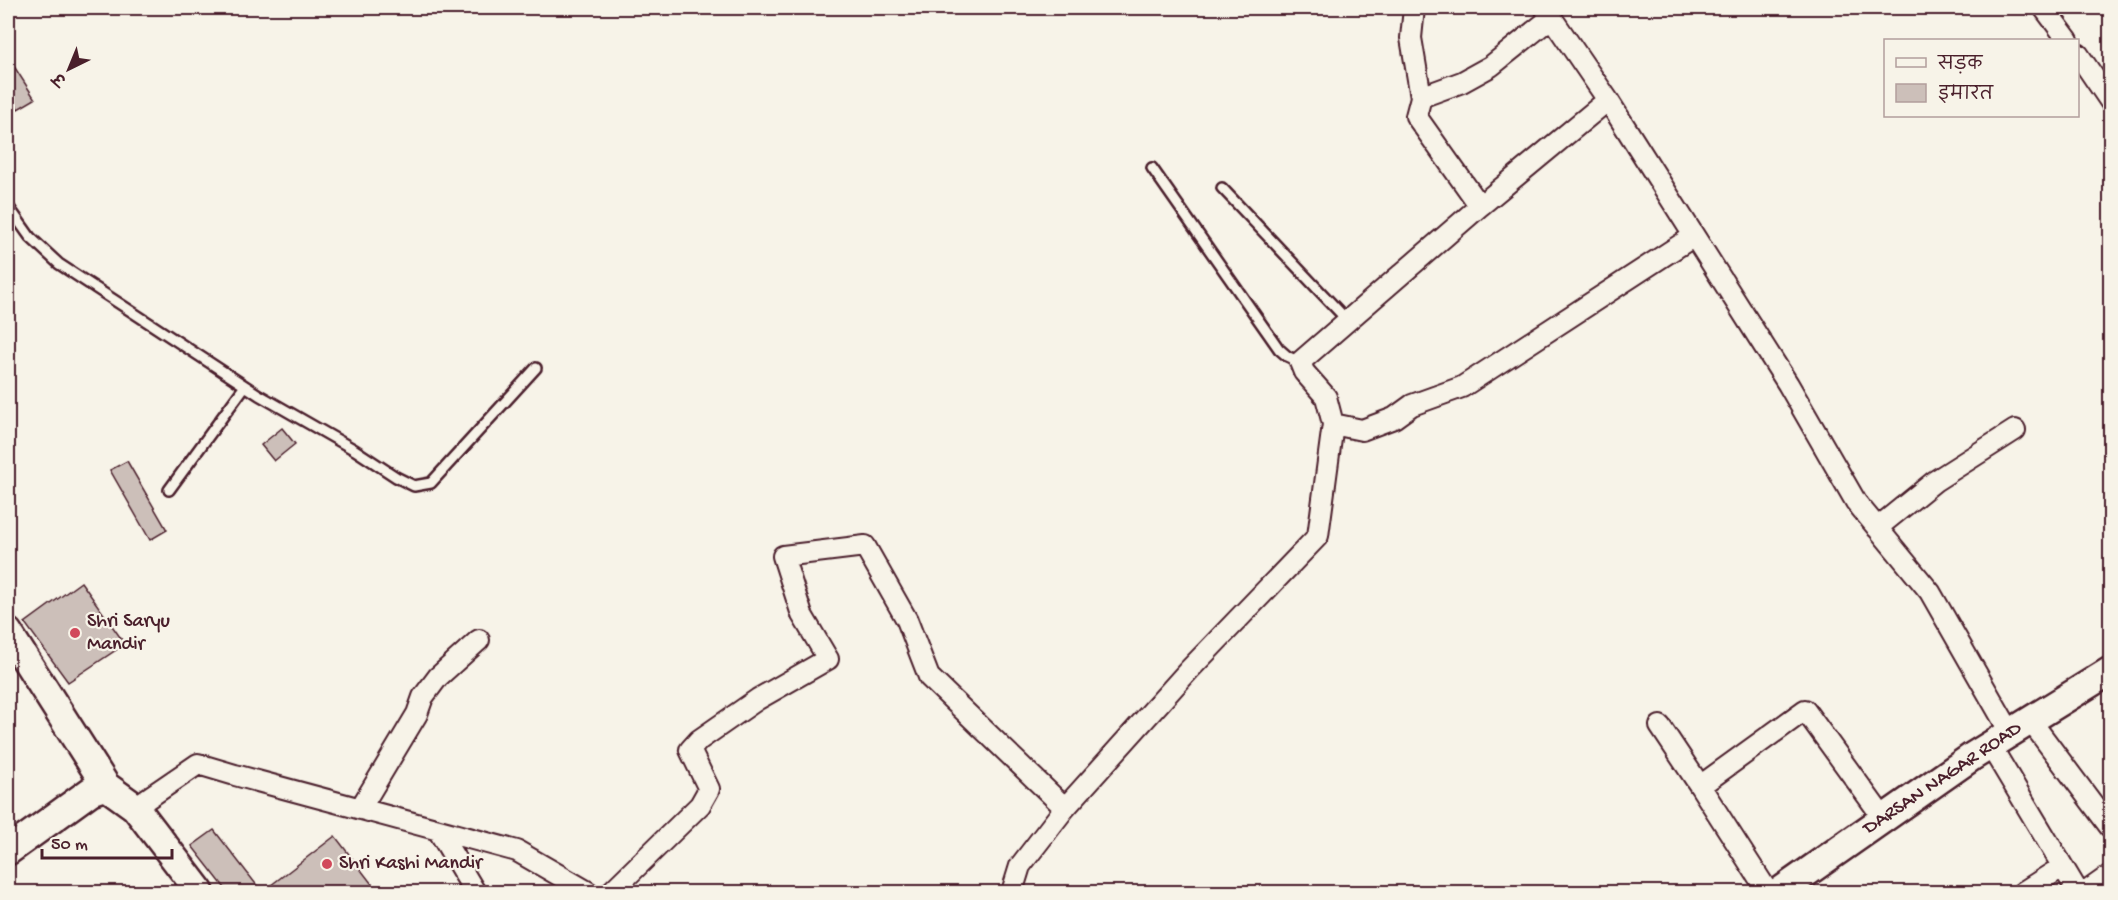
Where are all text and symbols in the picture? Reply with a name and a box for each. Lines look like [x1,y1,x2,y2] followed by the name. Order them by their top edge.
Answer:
[39,39,99,99] north arrow
[1884,39,2079,117] legend
[1937,55,1983,76] text: सड़क
[50,66,73,89] text: उ
[1938,84,1994,106] text: इमारत
[87,611,170,657] place label: Shri Saryu Mandir
[68,626,82,640] marker: Shri Saryu Mandir
[1858,717,2027,842] street label: DARSAN NAGAR ROAD
[42,822,172,860] scale bar
[51,835,88,856] text: 50 m
[339,853,484,876] place label: Shri Kashi Mandir
[320,857,334,871] marker: Shri Kashi Mandir

